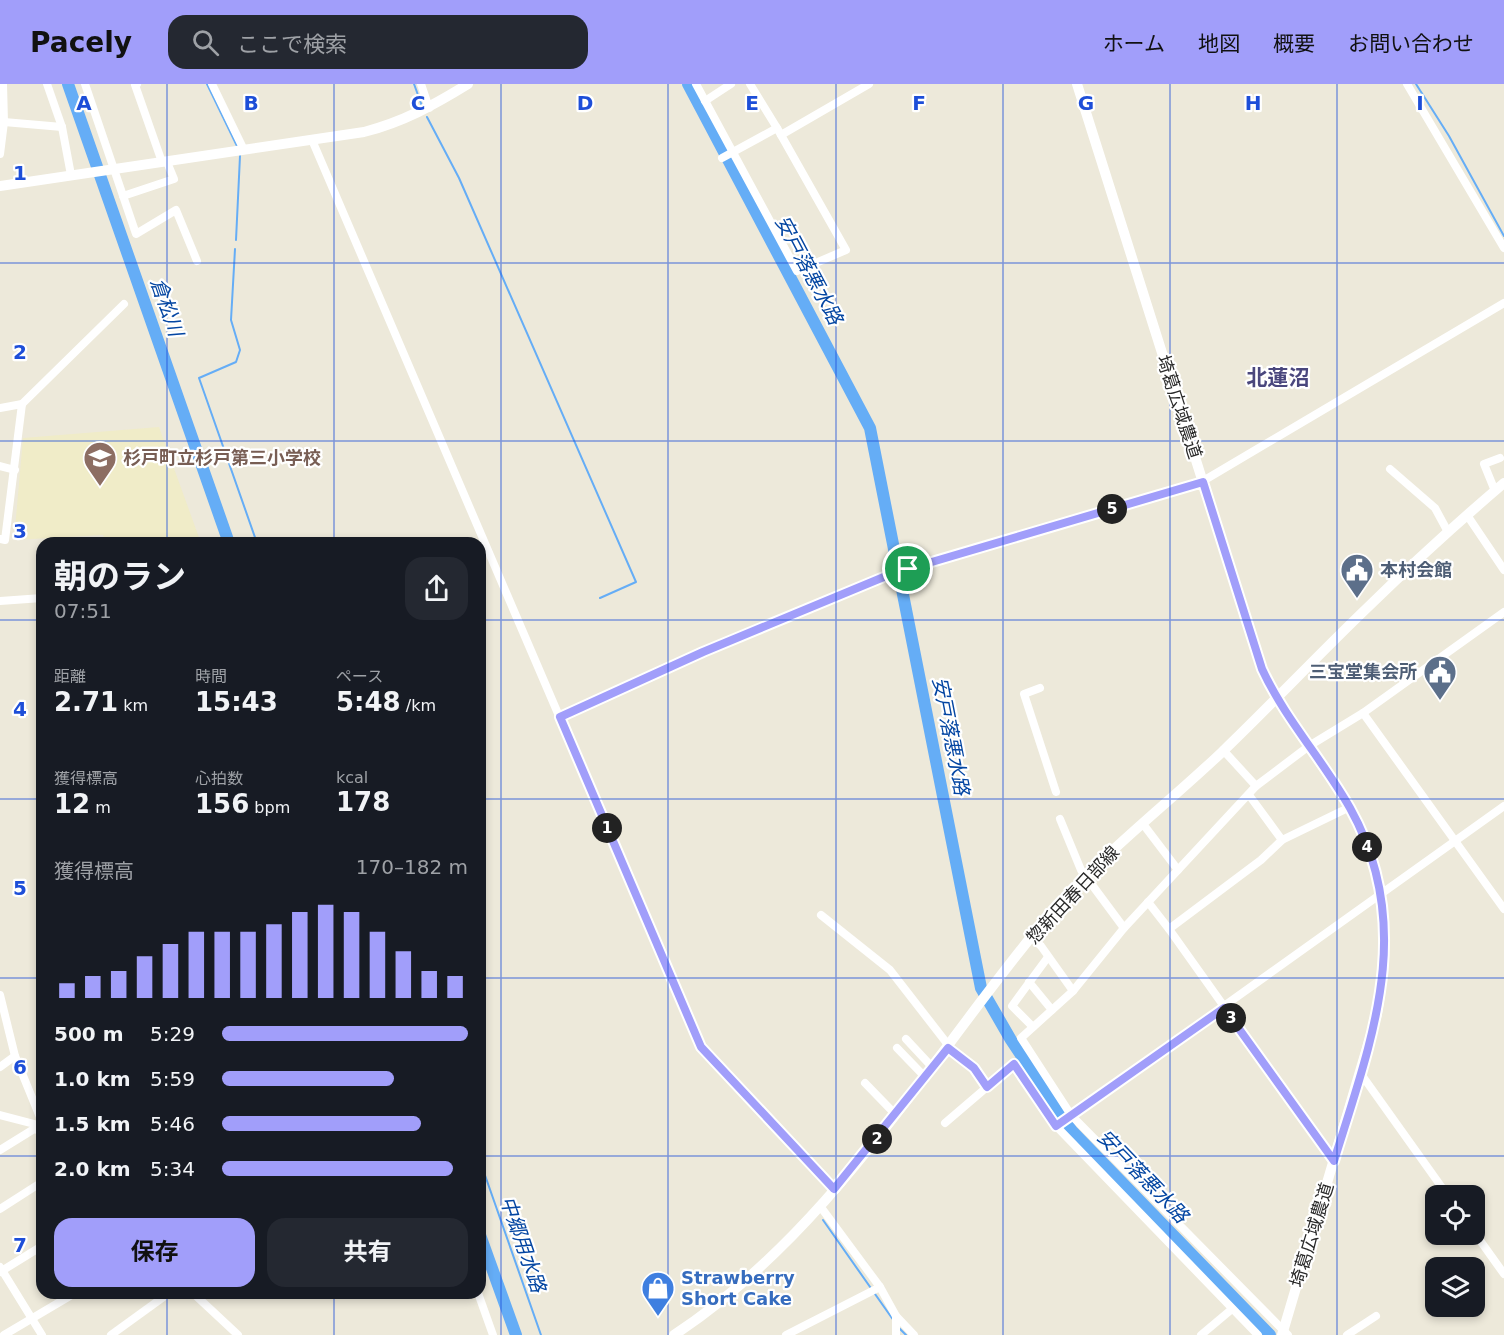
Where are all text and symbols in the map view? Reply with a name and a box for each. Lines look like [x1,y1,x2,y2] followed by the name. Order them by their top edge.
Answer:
[168,15,588,69] search box
[30,26,132,59] text: Pacely
[189,26,222,59] icon: search
[237,32,347,57] text: ここで検索
[1103,32,1165,56] text: ホーム
[1198,32,1240,56] text: 地図
[1273,32,1315,56] text: 概要
[1348,32,1474,56] text: お問い合わせ
[76,91,92,115] text: A
[243,91,259,115] text: B
[411,91,425,115] text: C
[577,91,593,115] text: D
[745,91,759,115] text: E
[912,91,926,115] text: F
[1078,91,1094,115] text: G
[1245,91,1261,115] text: H
[1416,91,1424,115] text: I
[13,161,27,185] text: 1
[770,211,849,330] water label: 安戸落悪水路
[146,275,189,341] water label: 倉松川
[13,340,27,364] text: 2
[1153,352,1206,461] street label: 埼葛広域農道
[1247,366,1310,390] district label: 北蓮沼
[82,440,118,487] school or university icon: 杉戸町立杉戸第三小学校
[123,447,321,468] place label: 杉戸町立杉戸第三小学校
[1097,494,1127,524] pin: 5
[1106,499,1118,518] text: 5
[13,519,27,543] text: 3
[882,543,933,594] pin
[891,552,924,585] icon: arrive
[1339,552,1375,599] public building icon: 本村会館
[54,557,186,596] text: 朝のラン
[405,557,468,620] button: share
[1380,559,1452,580] place label: 本村会館
[54,599,112,623] text: 07:51
[1422,654,1458,701] public building icon: 三宝堂集会所
[1309,661,1417,682] place label: 三宝堂集会所
[54,667,86,686] text: 距離
[195,667,227,686] text: 時間
[336,667,383,686] text: ペース
[928,675,975,799] water label: 安戸落悪水路
[54,687,118,717] text: 2.71
[195,687,278,717] text: 15:43
[336,687,401,717] text: 5:48
[118,696,148,715] text: km
[401,696,436,715] text: /km
[13,697,27,721] text: 4
[336,768,368,787] text: kcal
[54,769,118,788] text: 獲得標高
[195,769,243,788] text: 心拍数
[336,787,390,817] text: 178
[54,789,90,819] text: 12
[195,789,249,819] text: 156
[90,798,111,817] text: m
[249,798,290,817] text: bpm
[592,813,622,843] pin: 1
[601,818,613,837] text: 1
[1352,832,1382,862] pin: 4
[1361,837,1373,856] text: 4
[1022,841,1123,948] street label: 惣新田春日部線
[356,855,468,879] text: 170–182 m
[54,859,134,883] text: 獲得標高
[13,876,27,900] text: 5
[1216,1003,1246,1033] pin: 3
[1225,1008,1237,1027] text: 3
[54,1022,124,1046] text: 500 m
[150,1022,195,1046] text: 5:29
[13,1055,27,1079] text: 6
[54,1067,131,1091] text: 1.0 km
[150,1067,195,1091] text: 5:59
[54,1112,131,1136] text: 1.5 km
[150,1112,195,1136] text: 5:46
[862,1124,892,1154] pin: 2
[1093,1125,1195,1229] water label: 安戸落悪水路
[871,1129,883,1148] text: 2
[54,1157,131,1181] text: 2.0 km
[150,1157,195,1181] text: 5:34
[1286,1180,1337,1290] street label: 埼葛広域農道
[1425,1185,1485,1317] map controls
[1425,1185,1485,1245] button: locate
[495,1193,551,1297] water label: 中郷用水路
[54,1218,255,1287] button: 保存
[267,1218,468,1287] button: 共有
[13,1233,27,1257] text: 7
[1425,1257,1485,1317] button: layers
[681,1267,795,1309] place label: Strawberry Short Cake
[640,1270,676,1317] shop icon: Strawberry Short Cake

